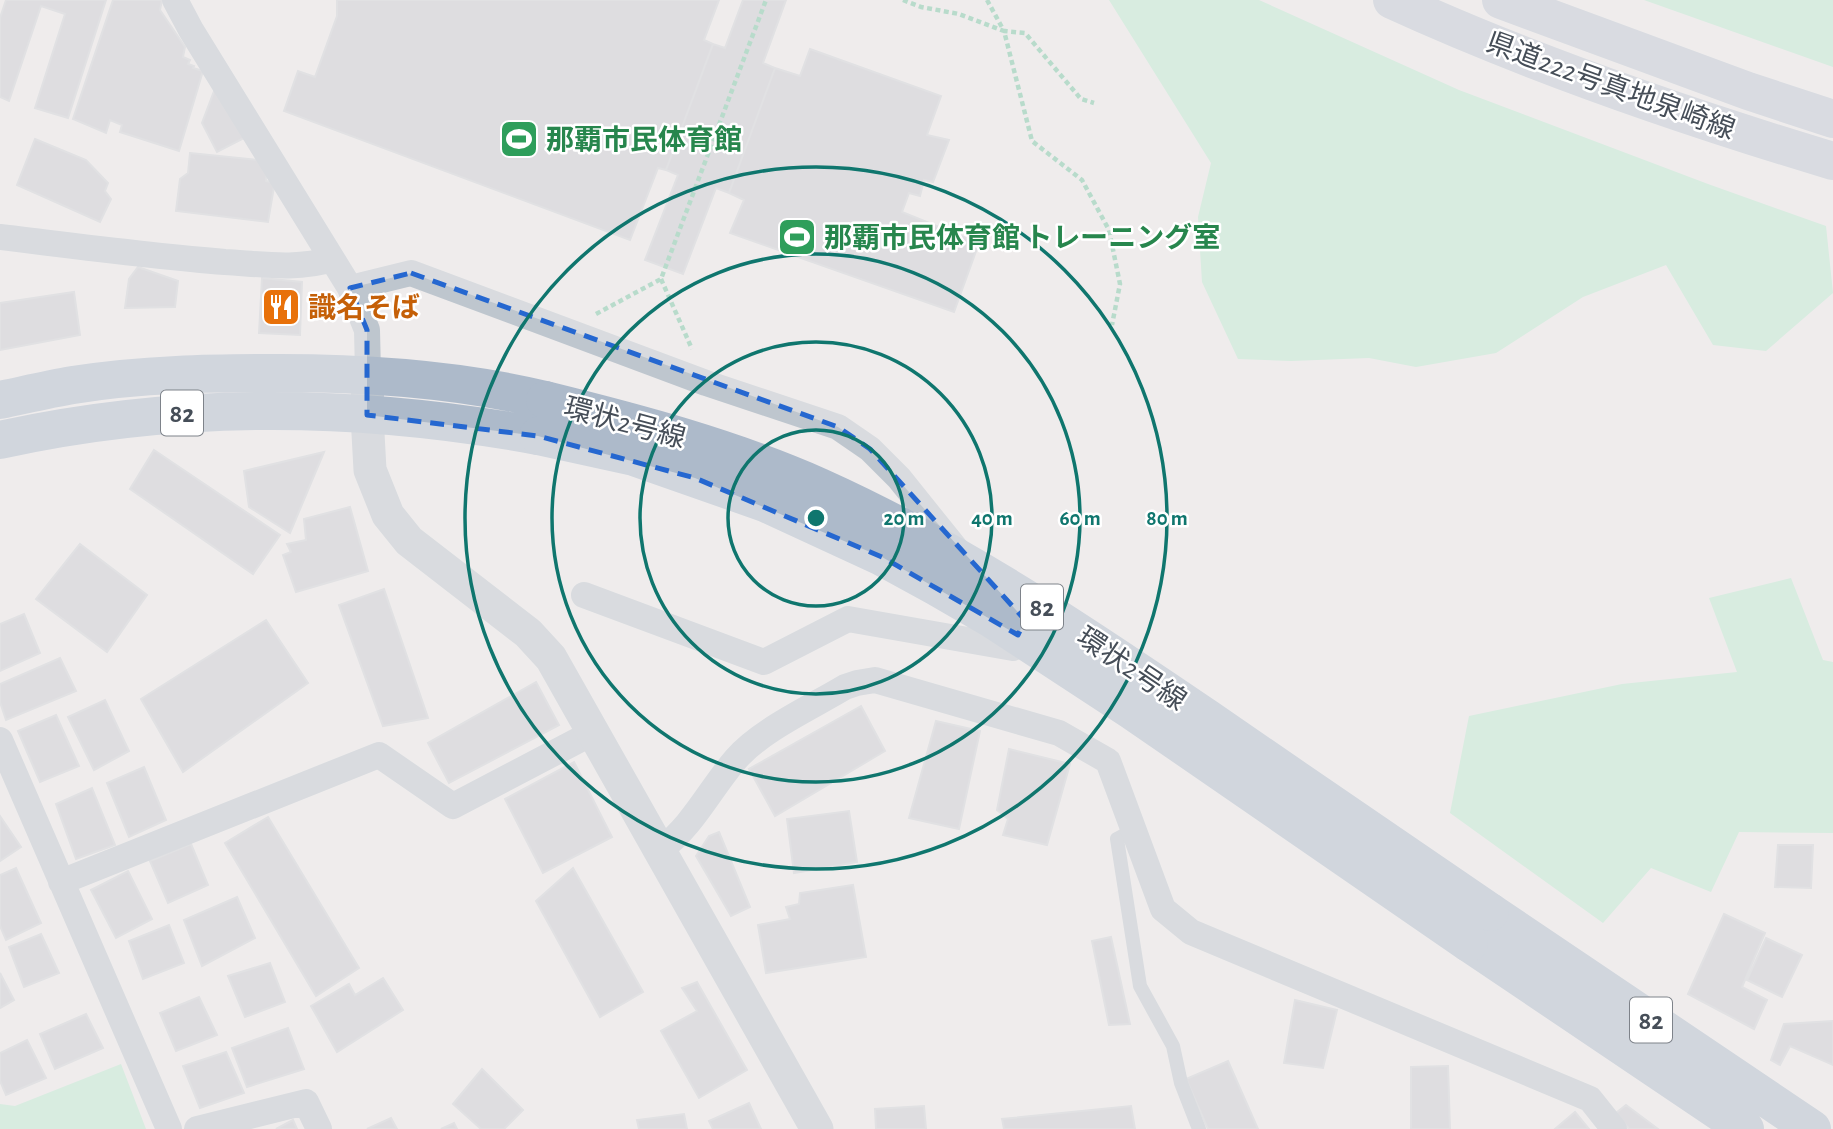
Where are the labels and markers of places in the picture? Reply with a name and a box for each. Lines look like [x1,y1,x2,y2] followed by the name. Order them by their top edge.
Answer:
[498,118,540,160] sports icon: 那覇市民体育館
[546,125,742,155] place label: 那覇市民体育館
[776,216,818,258] sports icon: 那覇市民体育館 トレーニング室
[824,222,1220,253] place label: 那覇市民体育館 トレーニング室
[260,286,302,328] restaurant icon: 識名そば
[308,293,420,323] place label: 識名そば
[804,506,828,530] centre of rings

